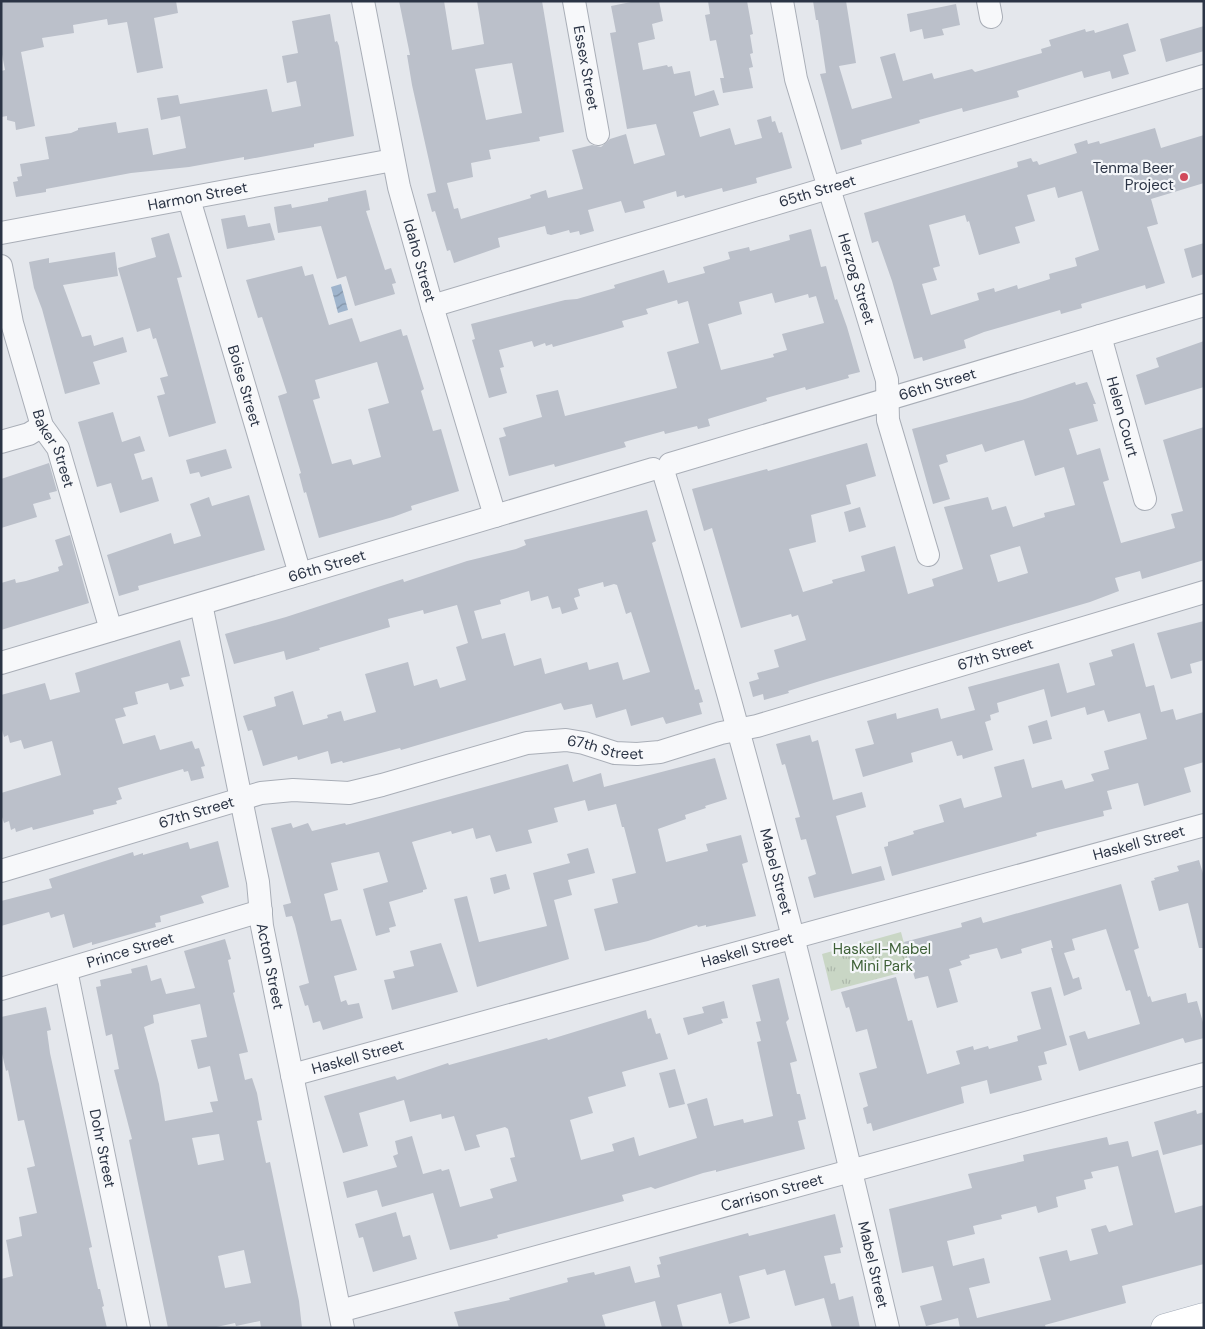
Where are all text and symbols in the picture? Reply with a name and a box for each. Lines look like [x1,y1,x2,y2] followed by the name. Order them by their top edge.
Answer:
[569,24,604,112] street label: Essex Street
[1093,158,1174,195] place label: Tenma Beer Project
[776,170,858,212] street label: 65th Street
[1178,171,1190,183] marker: Tenma Beer Project
[146,177,249,215] street label: Harmon Street
[398,217,441,305] street label: Idaho Street
[833,231,880,327] street label: Herzog Street
[223,343,266,429] street label: Boise Street
[896,363,979,405] street label: 66th Street
[1102,374,1143,460] street label: Helen Court
[28,407,79,490] street label: Baker Street
[286,545,368,587] street label: 66th Street
[955,634,1036,675] street label: 67th Street
[566,730,644,764] street label: 67th Street
[156,792,237,833] street label: 67th Street
[1090,821,1187,865] street label: Haskell Street
[755,826,797,917] street label: Mabel Street
[252,921,289,1011] street label: Acton Street
[84,928,176,973] street label: Prince Street
[699,928,796,972] street label: Haskell Street
[833,939,931,976] park label: Haskell-Mabel Mini Park
[309,1035,406,1079] street label: Haskell Street
[85,1107,120,1190] street label: Dohr Street
[719,1169,826,1216] street label: Carrison Street
[853,1219,893,1310] street label: Mabel Street

